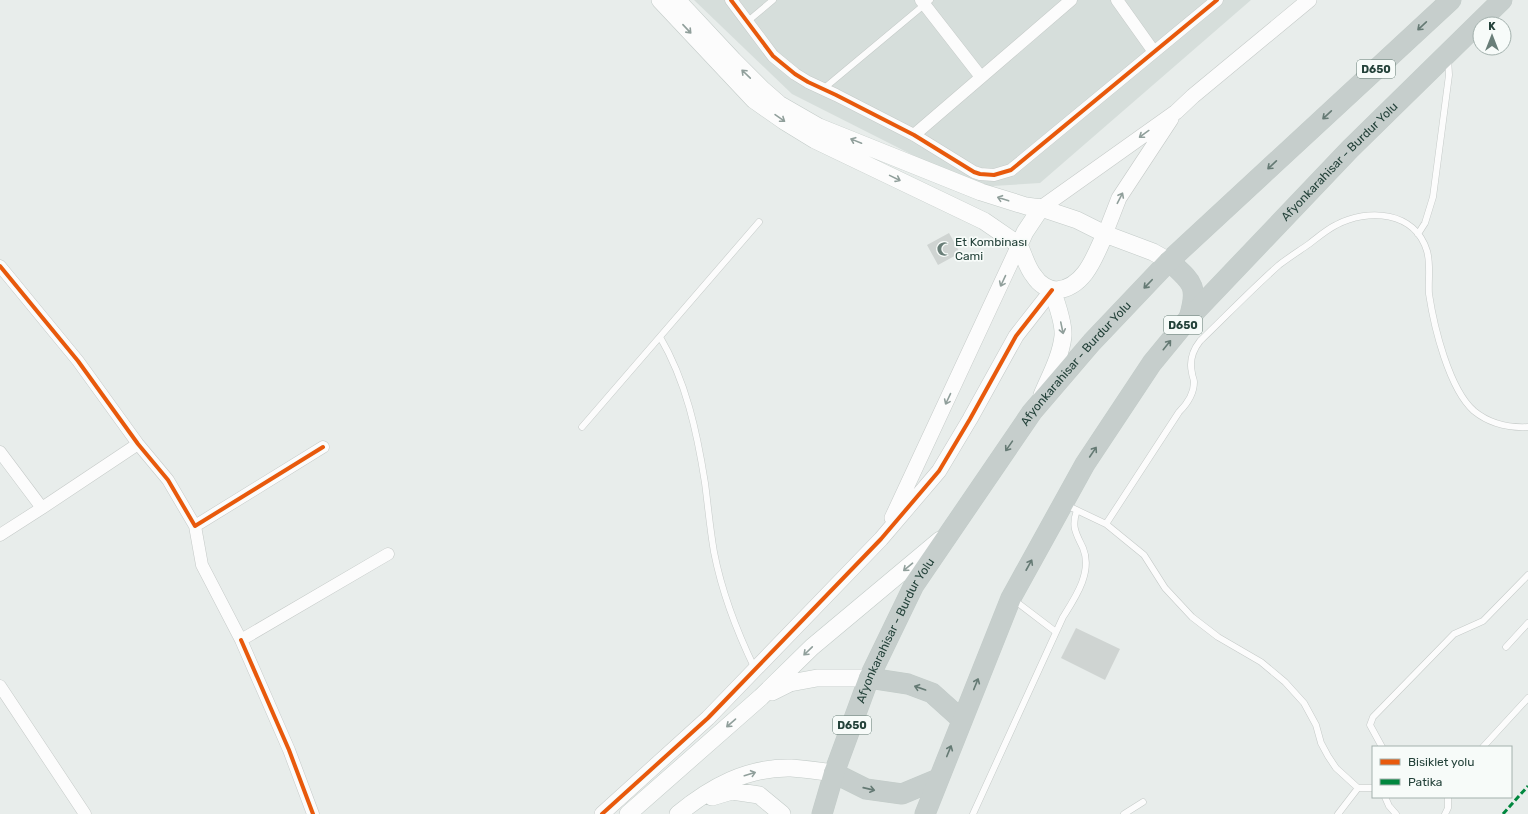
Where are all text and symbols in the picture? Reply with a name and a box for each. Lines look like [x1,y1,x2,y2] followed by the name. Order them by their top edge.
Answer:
[1472,16,1512,56] north arrow
[1488,20,1496,33] text: K
[1417,22,1427,31] one-way arrow
[682,23,691,34] one-way arrow
[1357,60,1395,78] road number: D650
[741,69,751,79] one-way arrow
[1278,99,1400,224] street label: Afyonkarahisar - Burdur Yolu
[1322,110,1332,120] one-way arrow
[774,114,785,122] one-way arrow
[1139,130,1150,138] one-way arrow
[850,137,862,145] one-way arrow
[1268,160,1278,169] one-way arrow
[889,175,901,182] one-way arrow
[1117,192,1124,204] one-way arrow
[997,195,1010,202] one-way arrow
[955,235,1027,263] place label: Et Kombinası Cami
[936,241,952,257] mosque icon: Et Kombinası Cami
[999,274,1006,286] one-way arrow
[1143,278,1152,289] one-way arrow
[1018,298,1134,428] street label: Afyonkarahisar - Burdur Yolu
[1164,316,1202,334] road number: D650
[1058,321,1066,334] one-way arrow
[1162,340,1171,351] one-way arrow
[944,392,951,404] one-way arrow
[1005,440,1013,451] one-way arrow
[1089,446,1097,458] one-way arrow
[853,555,937,705] street label: Afyonkarahisar - Burdur Yolu
[1026,559,1033,571] one-way arrow
[902,563,913,572] one-way arrow
[803,646,813,656] one-way arrow
[973,678,981,690] one-way arrow
[914,684,926,692] one-way arrow
[833,716,871,734] road number: D650
[726,718,737,727] one-way arrow
[946,746,954,758] one-way arrow
[1372,746,1512,798] legend
[1408,755,1474,769] text: Bisiklet yolu
[744,770,757,777] one-way arrow
[1408,775,1442,789] text: Patika
[862,786,875,793] one-way arrow

